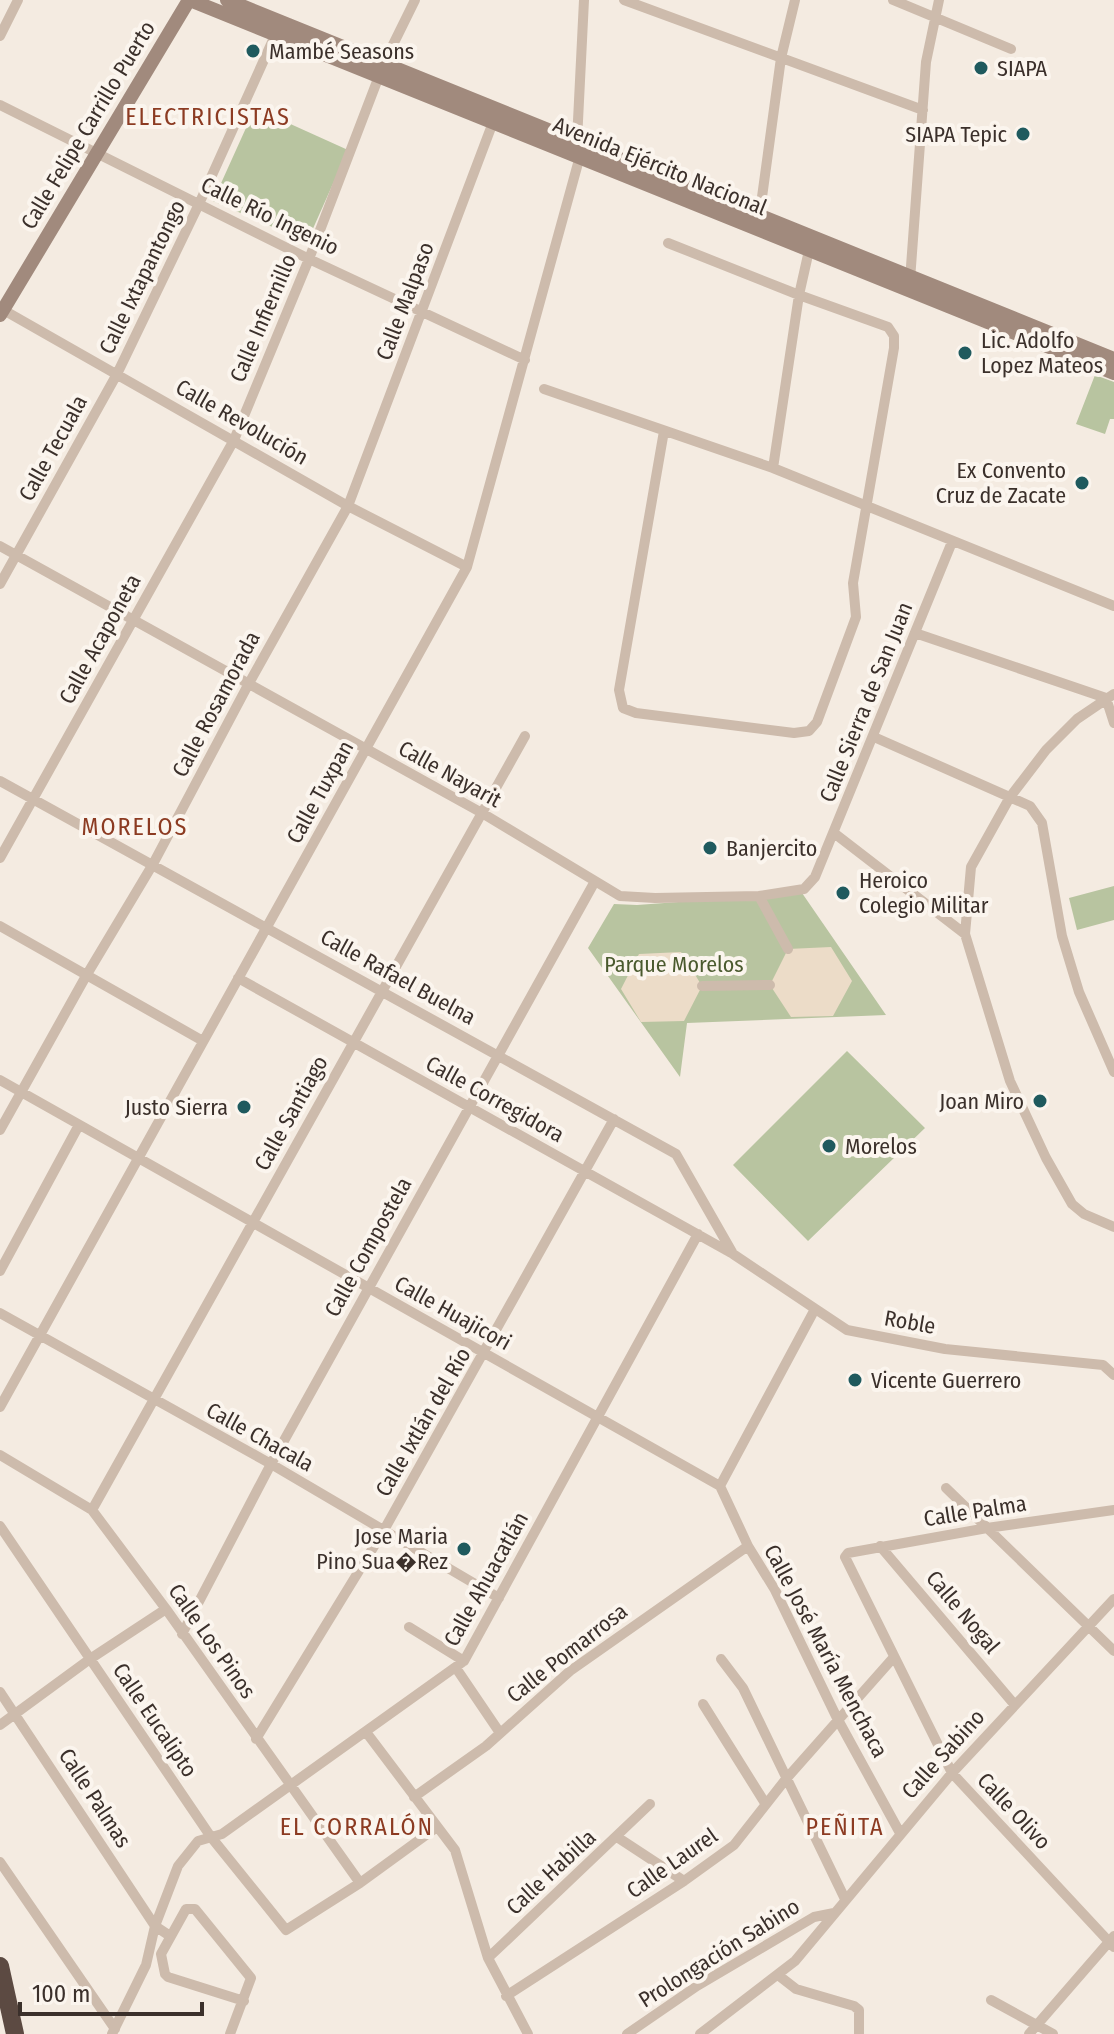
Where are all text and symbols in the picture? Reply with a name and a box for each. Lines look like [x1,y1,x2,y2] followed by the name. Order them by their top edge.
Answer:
[15,16,161,234] street label: Calle Felipe Carrillo Puerto
[269,38,414,65] place label: Mambé Seasons
[244,42,262,60] marker: Mambé Seasons
[997,55,1047,82] place label: SIAPA
[972,59,990,77] marker: SIAPA
[125,103,291,131] district label: ELECTRICISTAS
[549,111,771,221] street label: Avenida Ejército Nacional
[905,121,1008,148] place label: SIAPA Tepic
[1014,125,1032,143] marker: SIAPA Tepic
[197,171,343,261] street label: Calle Río Ingenio
[93,196,191,358] street label: Calle Ixtapantongo
[370,238,440,364] street label: Calle Malpaso
[224,250,302,386] street label: Calle Infiernillo
[981,327,1103,379] place label: Lic. Adolfo Lopez Mateos
[956,344,974,362] marker: Lic. Adolfo Lopez Mateos
[171,373,313,471] street label: Calle Revolución
[13,390,93,506] street label: Calle Tecuala
[936,457,1066,509] place label: Ex Convento Cruz de Zacate
[1073,474,1091,492] marker: Ex Convento Cruz de Zacate
[53,569,147,709] street label: Calle Acaponeta
[814,598,918,806] street label: Calle Sierra de San Juan
[166,627,266,781] street label: Calle Rosamorada
[394,735,507,814] street label: Calle Nayarit
[281,736,359,848] street label: Calle Tuxpan
[82,813,188,841] district label: MORELOS
[726,835,817,862] place label: Banjercito
[701,839,719,857] marker: Banjercito
[859,867,989,919] place label: Heroico Colegio Militar
[834,884,852,902] marker: Heroico Colegio Militar
[316,923,480,1031] street label: Calle Rafael Buelna
[604,951,744,978] park label: Parque Morelos
[421,1050,569,1148] street label: Calle Corregidora
[248,1051,334,1175] street label: Calle Santiago
[939,1088,1024,1115] place label: Joan Miro
[1031,1092,1049,1110] marker: Joan Miro
[125,1094,228,1121] place label: Justo Sierra
[235,1098,253,1116] marker: Justo Sierra
[845,1133,917,1160] place label: Morelos
[820,1137,838,1155] marker: Morelos
[319,1173,417,1321] street label: Calle Compostela
[390,1270,516,1356] street label: Calle Huajicori
[882,1304,938,1340] street label: Roble
[369,1343,477,1501] street label: Calle Ixtlán del Río
[871,1367,1021,1394] place label: Vicente Guerrero
[846,1371,864,1389] marker: Vicente Guerrero
[202,1396,318,1478] street label: Calle Chacala
[922,1490,1028,1532] street label: Calle Palma
[438,1507,534,1651] street label: Calle Ahuacatlán
[316,1523,448,1575] place label: Jose Maria Pino Sua�Rez
[455,1540,473,1558] marker: Jose Maria Pino Sua�Rez
[758,1540,894,1762] street label: Calle José María Menchaca
[920,1565,1006,1659] street label: Calle Nogal
[162,1578,262,1704] street label: Calle Los Pinos
[501,1598,633,1708] street label: Calle Pomarrosa
[107,1658,203,1782] street label: Calle Eucalipto
[896,1704,990,1804] street label: Calle Sabino
[53,1743,137,1853] street label: Calle Palmas
[972,1767,1056,1855] street label: Calle Olivo
[280,1813,434,1841] district label: EL CORRALÓN
[805,1813,885,1841] district label: PEÑITA
[621,1822,723,1904] street label: Calle Laurel
[501,1824,601,1920] street label: Calle Habilla
[634,1893,804,2013] street label: Prolongación Sabino
[20,1966,202,2016] scale bar
[32,1980,90,2008] text: 100 m

